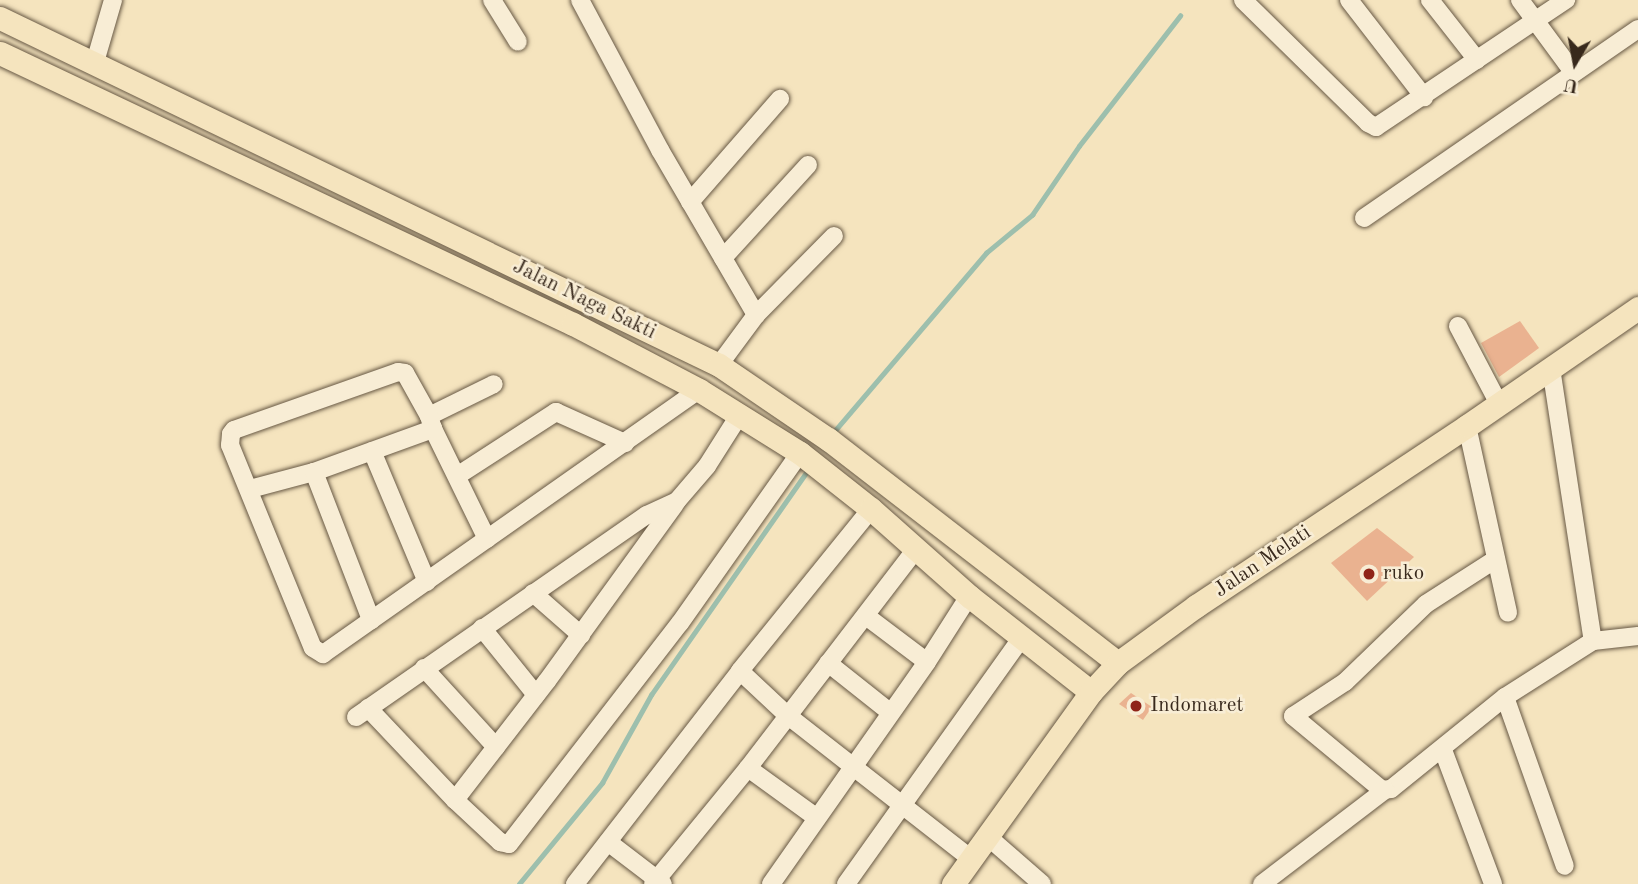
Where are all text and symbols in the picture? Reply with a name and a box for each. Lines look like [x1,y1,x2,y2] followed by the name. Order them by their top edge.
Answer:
[1540,28,1610,98] north arrow
[1562,74,1580,95] text: U
[508,254,660,346] street label: Jalan Naga Sakti
[1210,520,1316,604] street label: Jalan Melati
[1383,561,1424,587] place label: ruko
[1361,566,1377,582] marker: ruko
[1150,693,1244,719] place label: Indomaret
[1128,698,1144,714] marker: Indomaret

